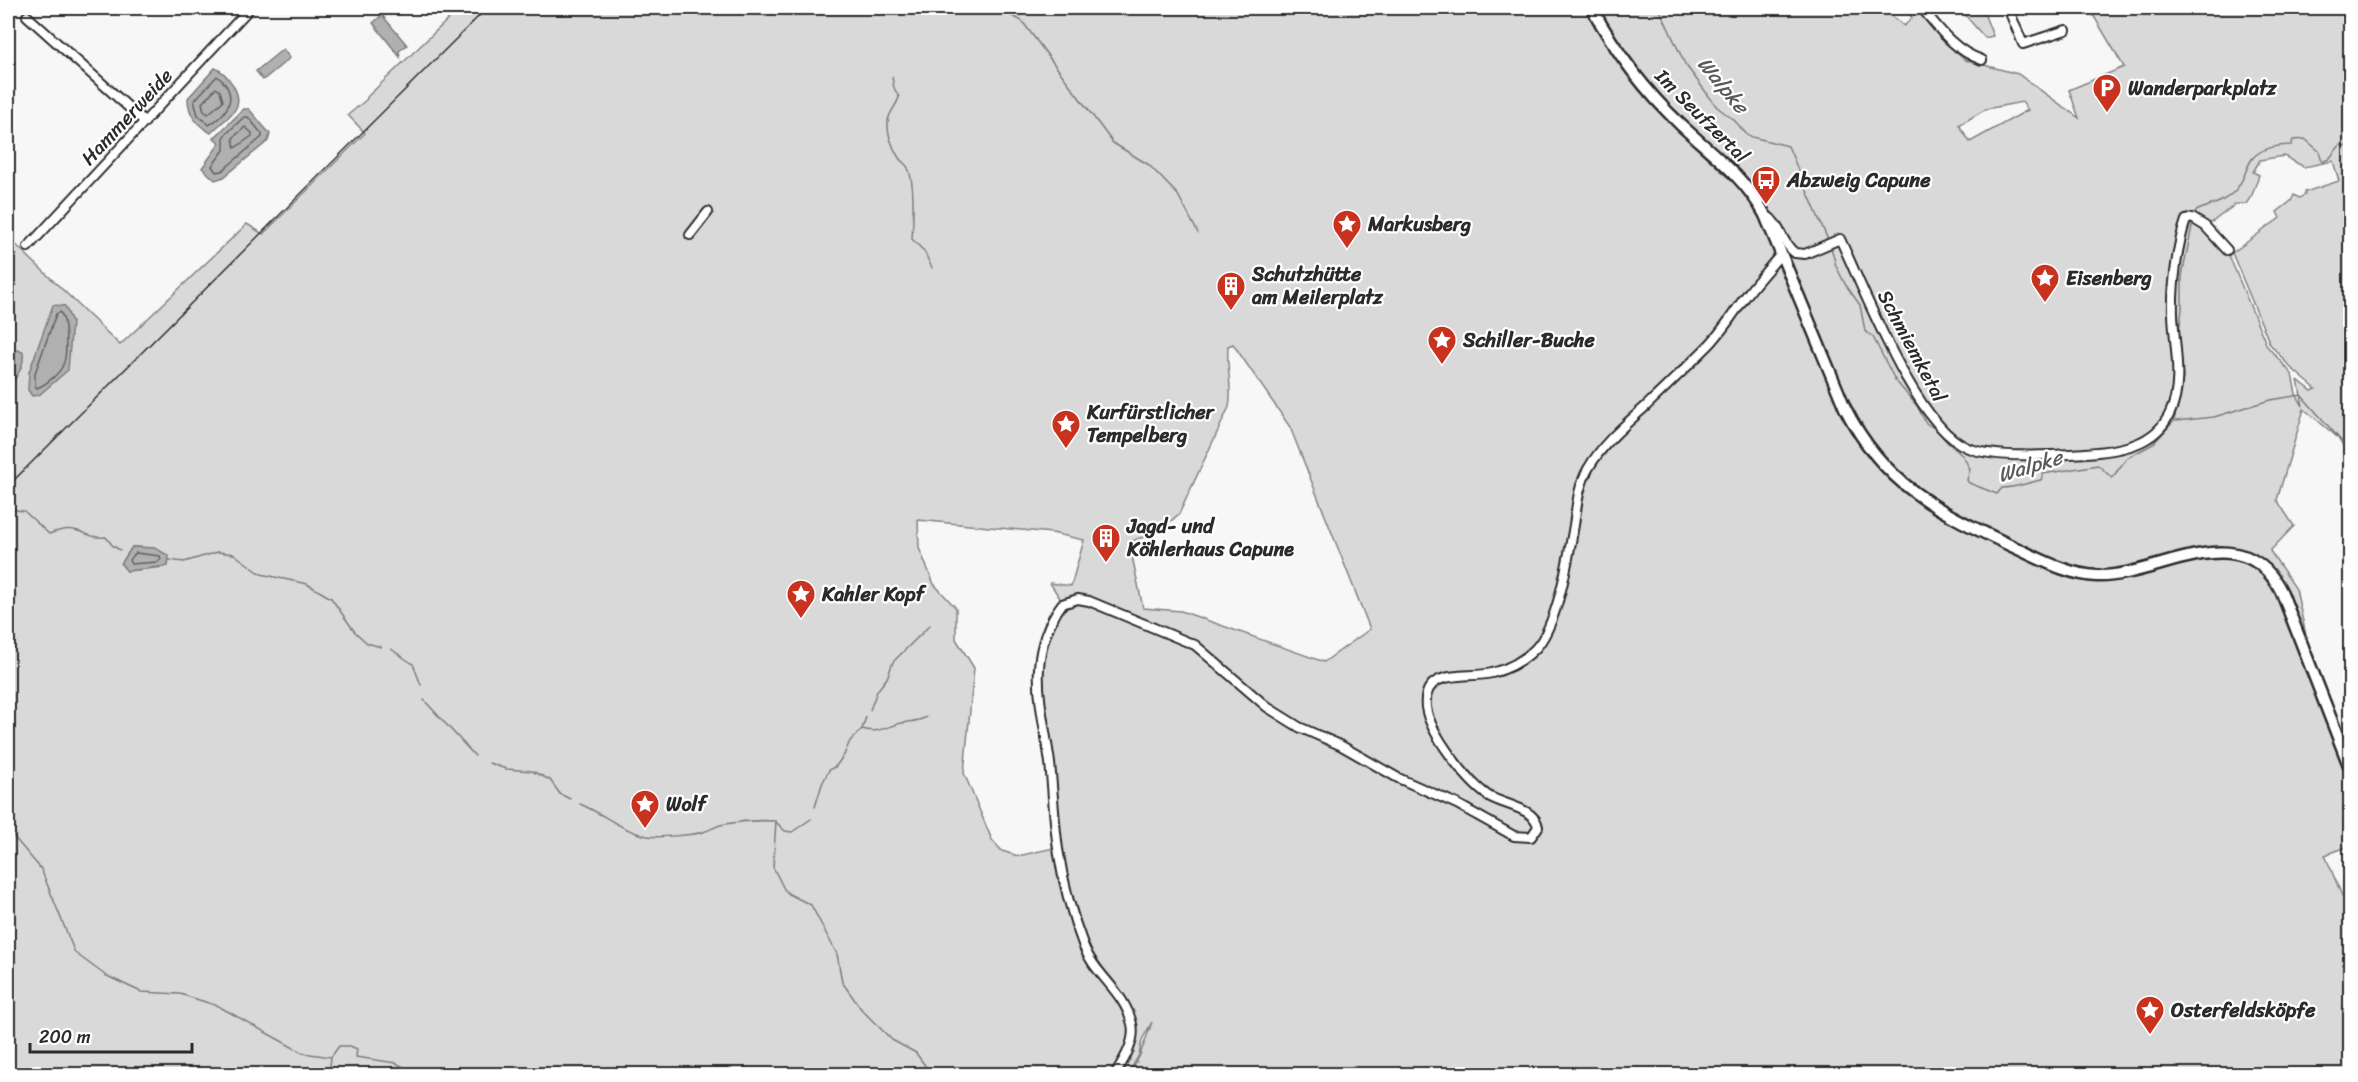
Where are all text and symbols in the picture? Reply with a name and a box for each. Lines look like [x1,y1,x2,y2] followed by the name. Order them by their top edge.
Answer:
[1687,48,1760,124] water label: Walpke
[72,60,182,174] street label: Hammerweide
[1646,60,1758,172] street label: Im Seufzertal
[2128,71,2278,106] place label: Wanderparkplatz
[2091,72,2123,114] parking icon: Wanderparkplatz
[1786,163,1931,198] place label: Abzweig Capune
[1750,164,1782,206] bus stop icon: Abzweig Capune
[1367,207,1471,242] place label: Markusberg
[1331,208,1363,250] place icon: Markusberg
[1251,257,1384,315] place label: Schutzhütte am Meilerplatz
[2066,261,2152,296] place label: Eisenberg
[2029,262,2061,304] place icon: Eisenberg
[1215,270,1247,312] building icon: Schutzhütte am Meilerplatz
[1868,283,1957,410] street label: Schmiemketal
[1462,323,1595,358] place label: Schiller-Buche
[1426,324,1458,366] place icon: Schiller-Buche
[1086,395,1216,453] place label: Kurfürstlicher Tempelberg
[1050,408,1082,450] place icon: Kurfürstlicher Tempelberg
[1993,438,2069,494] water label: Walpke
[1126,509,1294,567] place label: Jagd- und Köhlerhaus Capune
[1090,522,1122,564] building icon: Jagd- und Köhlerhaus Capune
[821,577,927,612] place label: Kahler Kopf
[785,578,817,620] place icon: Kahler Kopf
[666,787,709,822] place label: Wolf
[629,788,661,830] place icon: Wolf
[2171,993,2316,1028] place label: Osterfeldsköpfe
[2134,994,2166,1036] place icon: Osterfeldsköpfe
[30,1016,192,1054] scale bar
[39,1021,91,1053] text: 200 m

